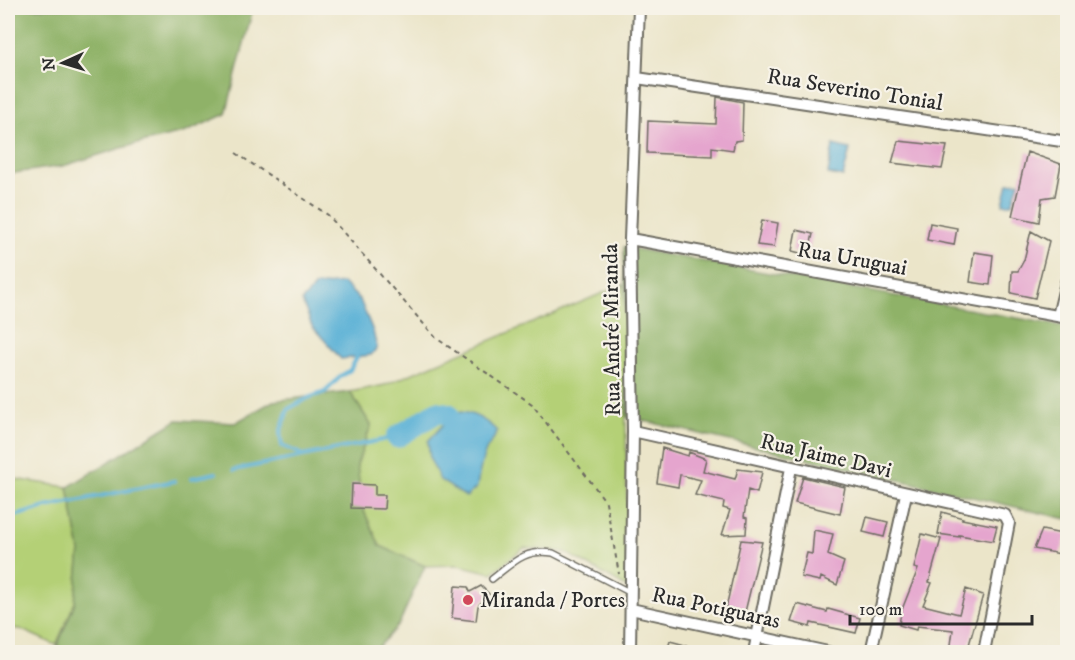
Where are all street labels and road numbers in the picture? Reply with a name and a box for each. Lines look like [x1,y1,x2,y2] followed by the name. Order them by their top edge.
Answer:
[765,63,945,117] street label: Rua Severino Tonial
[795,236,909,282] street label: Rua Uruguai
[597,243,627,417] street label: Rua André Miranda
[758,428,894,484] street label: Rua Jaime Davi
[649,581,783,635] street label: Rua Potiguaras

